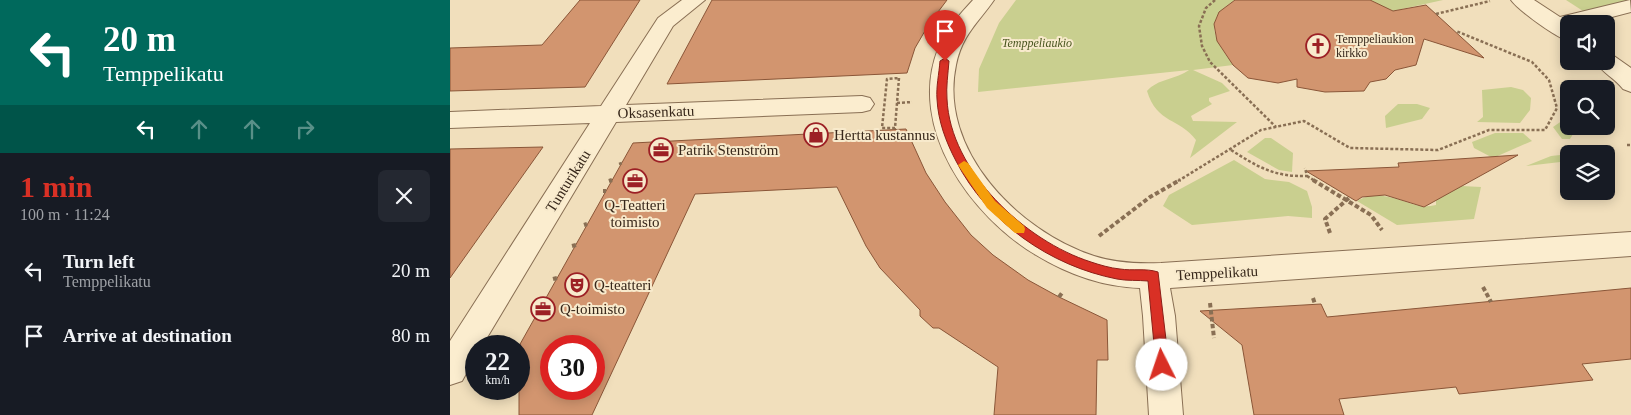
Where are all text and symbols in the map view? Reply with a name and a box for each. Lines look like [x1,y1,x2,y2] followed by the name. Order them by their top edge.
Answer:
[924,10,966,61] pin
[1560,15,1615,200] map controls
[1560,15,1615,70] button: sound
[931,17,959,45] icon: arrive
[20,20,85,85] icon: left
[103,20,176,59] text: 20 m
[1336,32,1414,60] place label: Temppeliaukion kirkko
[1305,33,1331,59] church icon: Temppeliaukion kirkko
[1002,36,1072,50] park label: Temppeliaukio
[103,61,224,86] text: Temppelikatu
[1560,80,1615,135] button: search
[617,103,695,121] street label: Oksasenkatu
[132,115,160,143] icon: left
[185,115,213,143] icon: ahead
[238,115,266,143] icon: ahead
[291,115,319,143] icon: right
[803,122,829,148] shop icon: Hertta kustannus
[834,127,935,143] place label: Hertta kustannus
[648,137,674,163] office icon: Patrik Stenström
[678,142,779,158] place label: Patrik Stenström
[1560,145,1615,200] button: layers
[543,147,594,215] street label: Tunturikatu
[622,168,648,194] office icon: Q-Teatteri toimisto
[20,170,93,203] text: 1 min
[378,170,430,222] button: close
[604,197,666,230] place label: Q-Teatteri toimisto
[20,206,110,223] text: 100 m · 11:24
[63,251,135,272] text: Turn left
[20,257,48,285] icon: left
[391,260,430,281] text: 20 m
[1176,263,1259,283] street label: Temppelikatu
[564,272,590,298] theatre icon: Q-teatteri
[63,273,151,290] text: Temppelikatu
[594,277,651,293] place label: Q-teatteri
[530,296,556,322] office icon: Q-toimisto
[560,301,625,317] place label: Q-toimisto
[20,322,48,350] icon: arrive
[63,325,232,346] text: Arrive at destination
[391,325,430,346] text: 80 m
[540,335,605,400] speed limit sign: 30
[1135,338,1187,390] position arrow
[485,348,510,375] text: 22
[485,373,510,387] text: km/h

